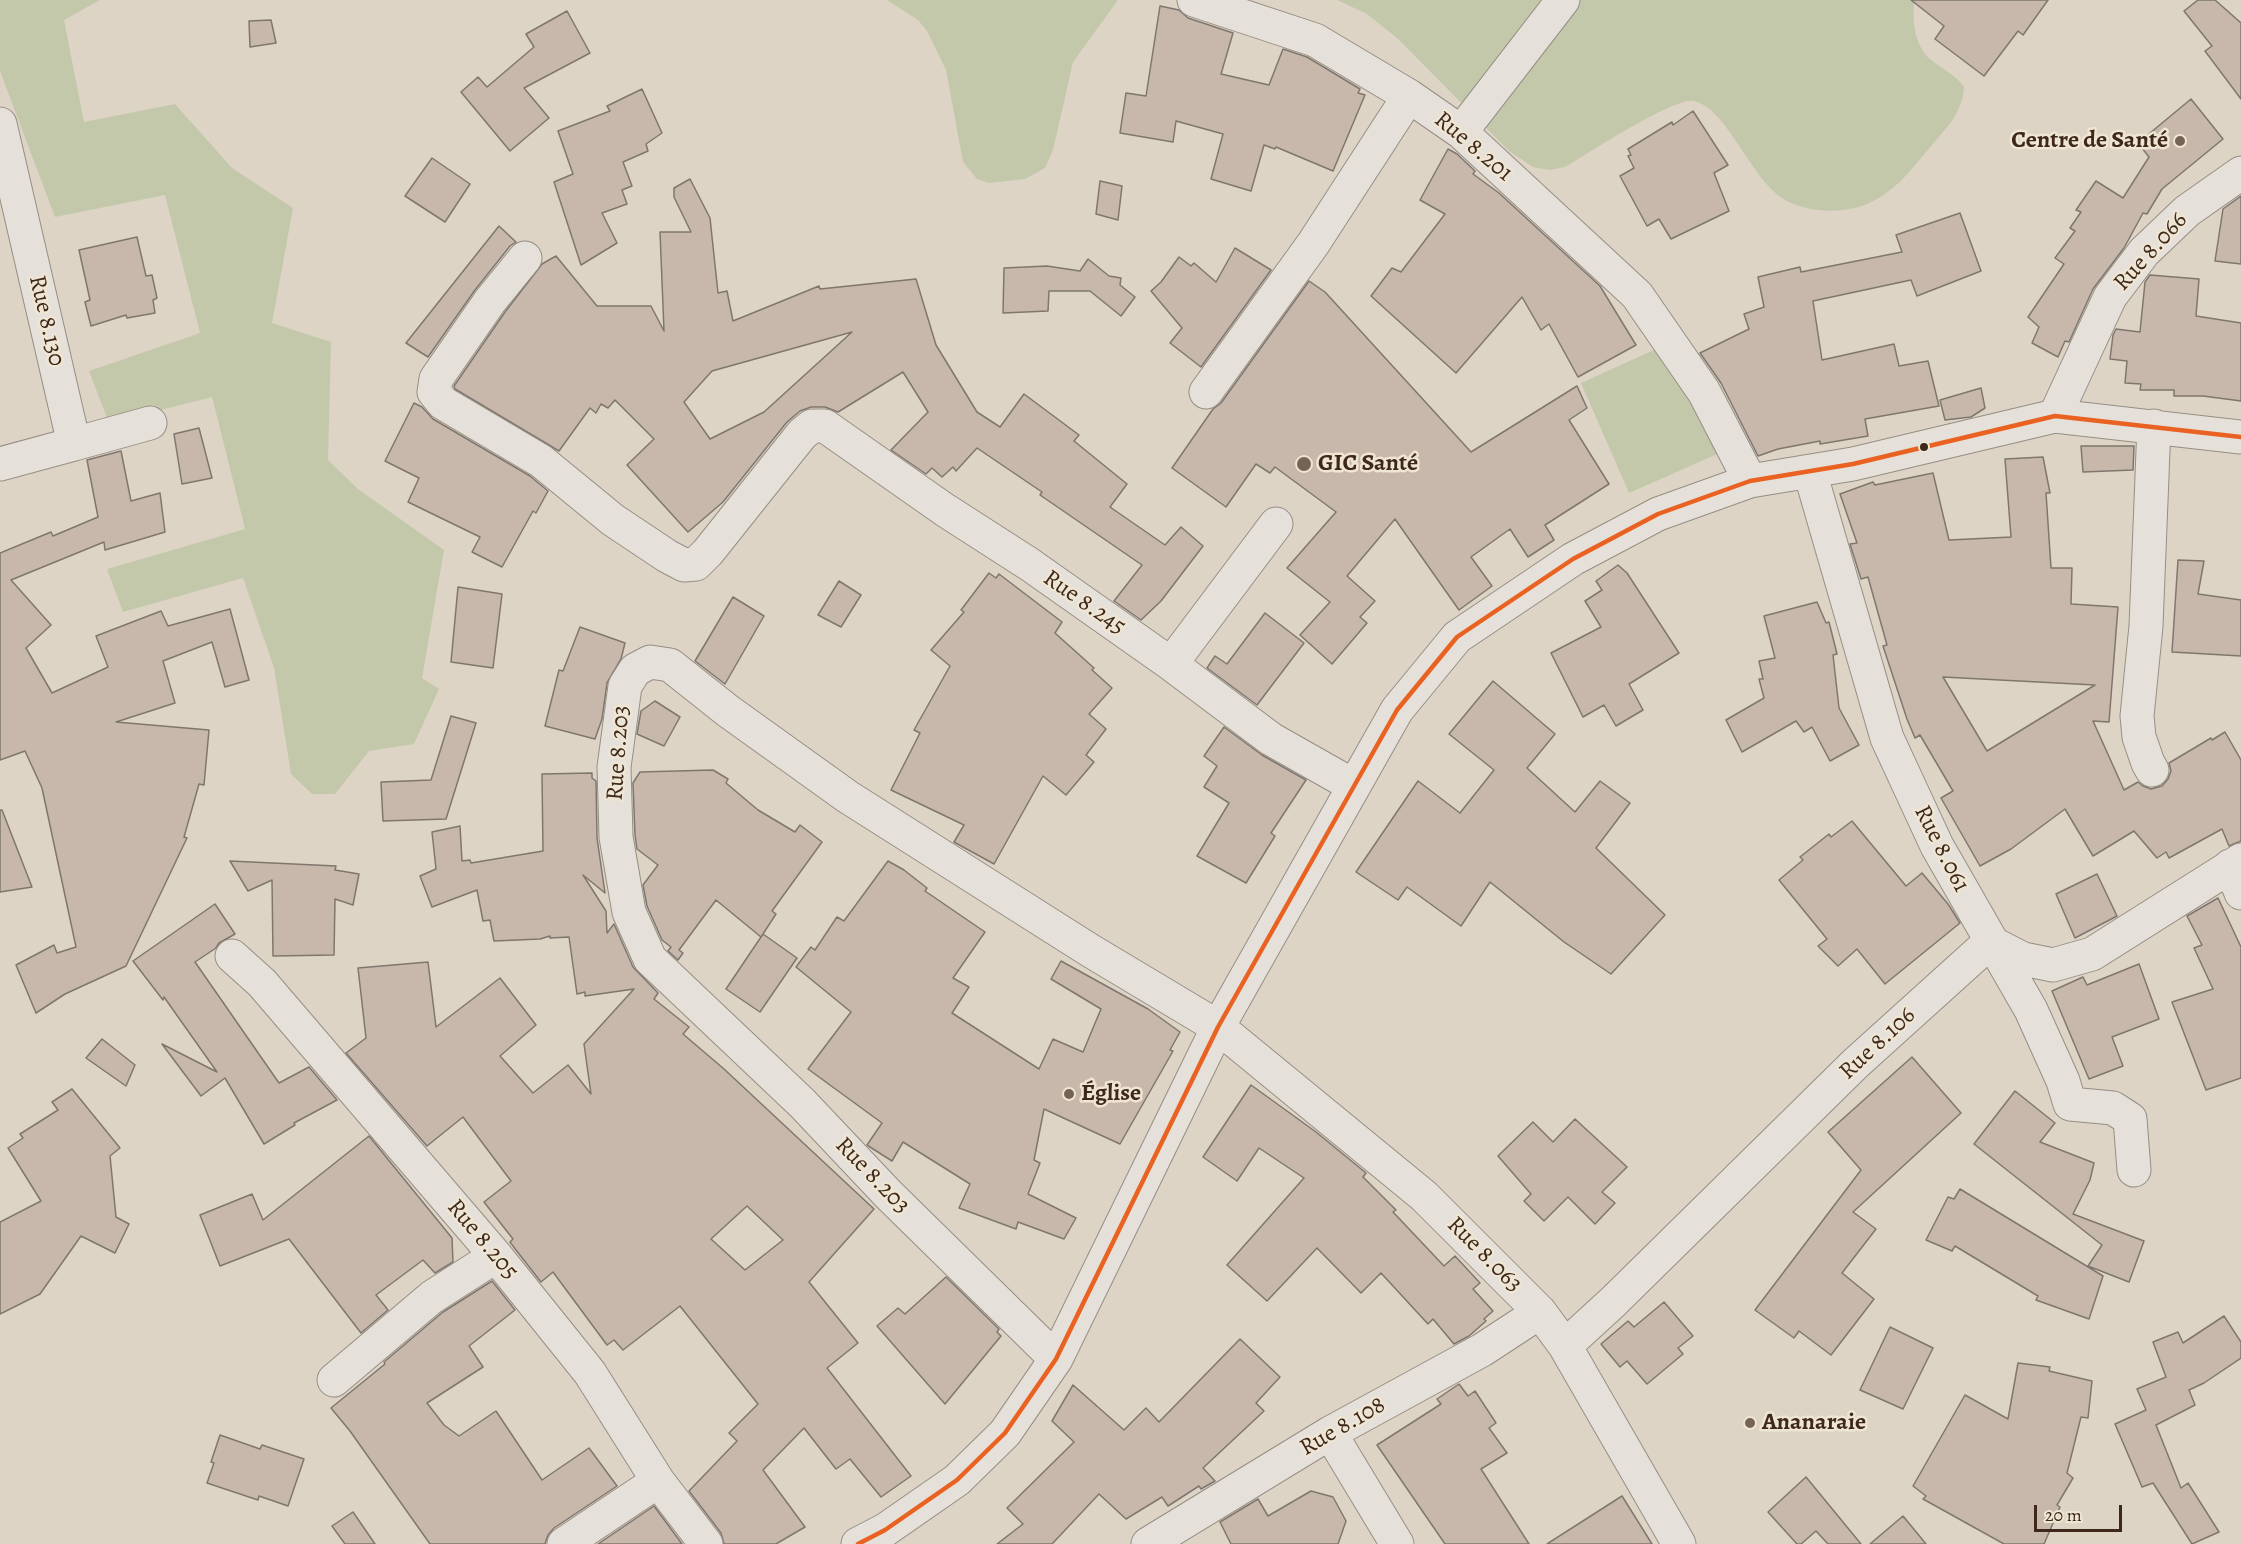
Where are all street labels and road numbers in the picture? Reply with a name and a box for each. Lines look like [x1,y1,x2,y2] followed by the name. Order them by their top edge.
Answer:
[1428,106,1518,188] street label: Rue 8.201
[2108,207,2194,297] street label: Rue 8.066
[22,273,70,369] street label: Rue 8.130
[1037,564,1131,642] street label: Rue 8.245
[601,704,637,802] street label: Rue 8.203
[1907,801,1975,897] street label: Rue 8.061
[1834,1002,1922,1086] street label: Rue 8.106
[828,1132,916,1220] street label: Rue 8.203
[440,1194,524,1286] street label: Rue 8.205
[1440,1211,1528,1299] street label: Rue 8.063
[1295,1391,1391,1463] street label: Rue 8.108

